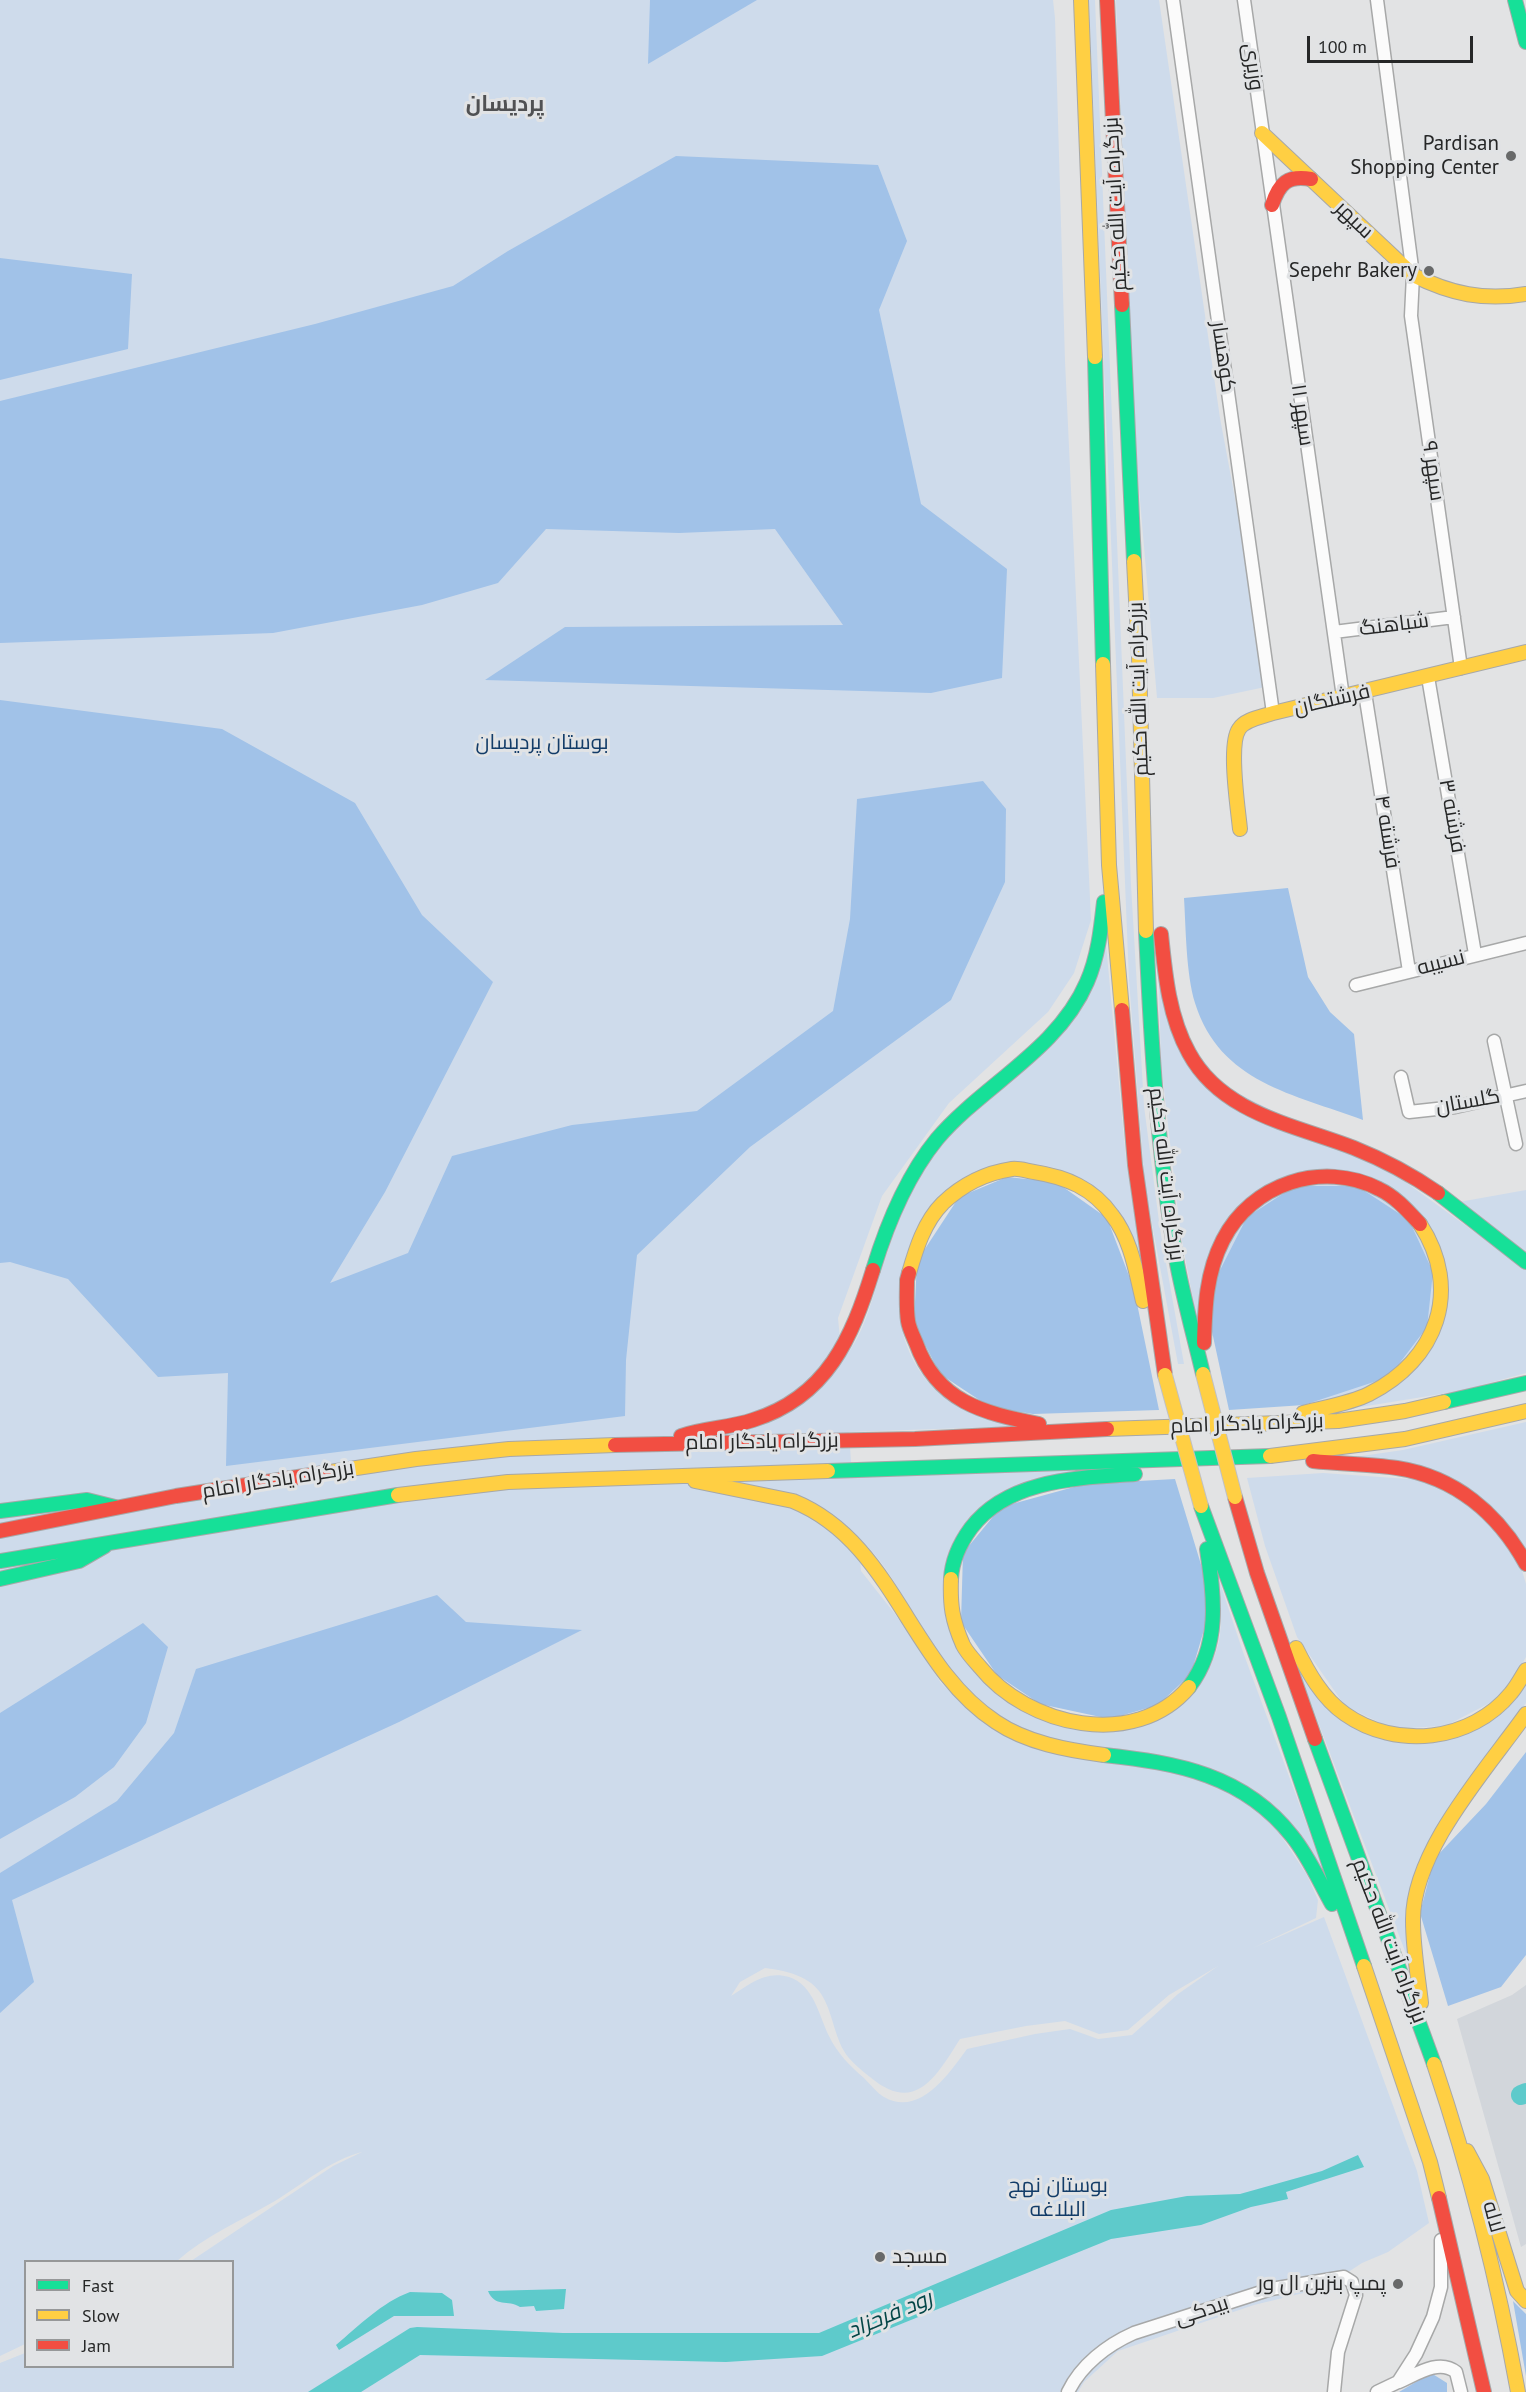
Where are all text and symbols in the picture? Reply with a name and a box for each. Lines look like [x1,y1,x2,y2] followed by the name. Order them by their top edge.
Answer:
[1310,24,1476,62] scale bar
[1318,35,1367,58] text: 100 m
[1237,42,1269,92] street label: وزیری
[466,92,544,118] district label: پردیسان
[1099,116,1133,292] street label: بزرگراه آیت الله حکیم
[1350,131,1499,181] place label: Pardisan Shopping Center
[1504,149,1518,163] marker: Pardisan Shopping Center
[1330,196,1378,244] street label: سپهر
[1289,258,1417,284] place label: Sepehr Bakery
[1422,264,1436,278] marker: Sepehr Bakery
[1206,320,1240,394] street label: کوهسار
[1285,382,1319,448] street label: سپهر ۱۱
[1416,439,1450,503] street label: سپهر ۹
[1123,601,1155,777] street label: بزرگراه آیت الله حکیم
[1358,608,1430,642] street label: شباهنگ
[1291,679,1373,721] street label: فرشتگان
[476,730,608,756] park label: بوستان پردیسان
[1433,777,1471,855] street label: فرشته ۳
[1369,793,1405,871] street label: فرشته ۴
[1415,945,1467,981] street label: نسیبه
[1434,1084,1502,1120] street label: گلستان
[1143,1086,1189,1262] street label: بزرگراه آیت الله حکیم
[1170,1409,1324,1439] street label: بزرگراه یادگار امام
[685,1428,839,1456] street label: بزرگراه یادگار امام
[200,1456,356,1504] street label: بزرگراه یادگار امام
[1346,1855,1432,2027] street label: بزرگراه آیت الله حکیم
[1008,2173,1108,2223] park label: بوستان نهج البلاغه
[1477,2198,1509,2236] street label: لاله
[892,2244,947,2270] place label: مسجد
[873,2250,887,2264] marker: مسجد
[24,2260,234,2368] legend
[1257,2271,1386,2297] place label: پمپ بنزین ال ور
[82,2274,114,2297] text: Fast
[1391,2277,1405,2291] marker: پمپ بنزین ال ور
[844,2285,936,2345] water label: رود فرحزاد
[1172,2291,1232,2331] street label: بیدکی
[82,2304,120,2327] text: Slow
[82,2334,111,2357] text: Jam

